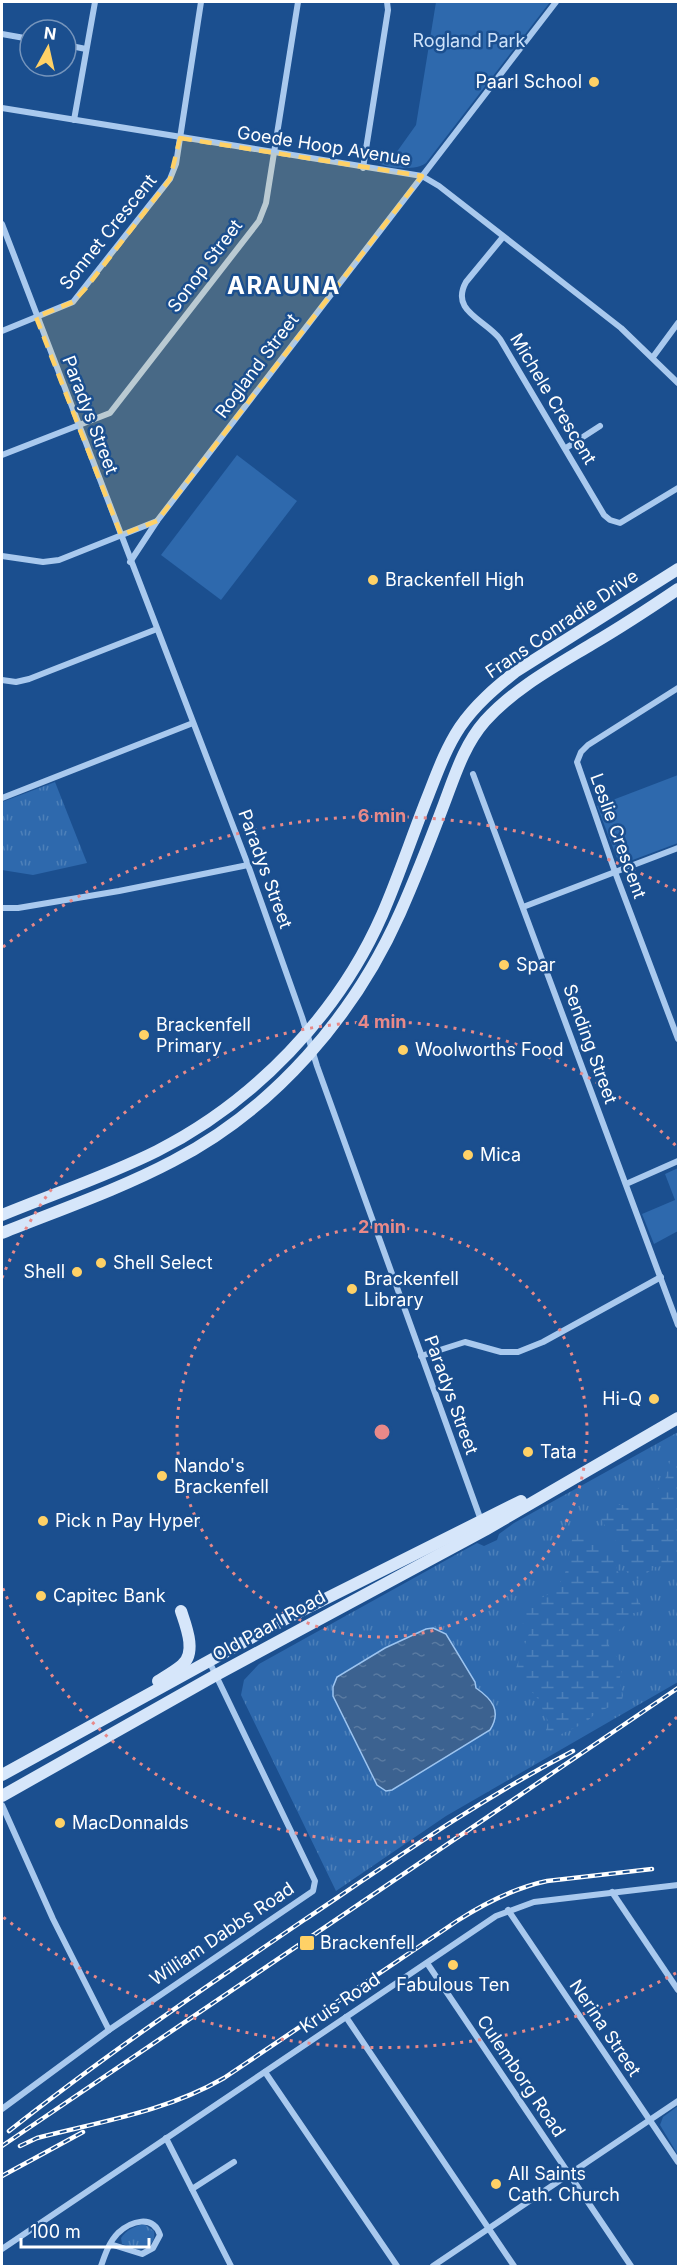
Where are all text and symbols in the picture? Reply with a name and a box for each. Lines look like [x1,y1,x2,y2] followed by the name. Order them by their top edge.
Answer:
[18,18,78,78] north arrow
[43,22,58,44] text: N
[413,30,526,51] park label: Rogland Park
[475,71,582,92] place label: Paarl School
[587,75,601,89] marker: Paarl School
[236,121,412,170] street label: Goede Hoop Avenue
[55,170,161,293] street label: Sonnet Crescent
[163,215,246,316] street label: Sonop Street
[227,271,341,300] district label: ARAUNA
[211,309,303,422] street label: Rogland Street
[506,330,601,468] street label: Michele Crescent
[58,353,123,477] street label: Paradys Street
[482,565,642,682] street label: Frans Conradie Drive
[385,569,524,590] place label: Brackenfell High
[366,573,380,587] marker: Brackenfell High
[586,771,651,901] street label: Leslie Crescent
[358,805,406,826] text: 6 min
[234,806,297,931] street label: Paradys Street
[516,954,556,975] place label: Spar
[497,958,511,972] marker: Spar
[559,981,622,1107] street label: Sending Street
[358,1011,406,1032] text: 4 min
[156,1014,251,1056] place label: Brackenfell Primary
[137,1028,151,1042] marker: Brackenfell Primary
[415,1039,564,1060] place label: Woolworths Food
[396,1043,410,1057] marker: Woolworths Food
[480,1144,521,1165] place label: Mica
[461,1148,475,1162] marker: Mica
[358,1216,406,1237] text: 2 min
[113,1252,213,1273] place label: Shell Select
[94,1256,108,1270] marker: Shell Select
[24,1261,65,1282] place label: Shell
[70,1265,84,1279] marker: Shell
[364,1268,459,1310] place label: Brackenfell Library
[345,1282,359,1296] marker: Brackenfell Library
[420,1332,483,1457] street label: Paradys Street
[602,1388,642,1409] place label: Hi-Q
[647,1392,661,1406] marker: Hi-Q
[372,1422,392,1442] centre of rings
[540,1441,577,1462] place label: Tata
[521,1445,535,1459] marker: Tata
[174,1455,269,1497] place label: Nando's Brackenfell
[155,1469,169,1483] marker: Nando's Brackenfell
[55,1510,200,1531] place label: Pick n Pay Hyper
[36,1514,50,1528] marker: Pick n Pay Hyper
[53,1585,166,1606] place label: Capitec Bank
[209,1586,329,1665] street label: Old Paarl Road
[34,1589,48,1603] marker: Capitec Bank
[72,1812,189,1833] place label: MacDonnalds
[53,1816,67,1830] marker: MacDonnalds
[146,1878,298,1990] street label: William Dabbs Road
[320,1932,415,1953] place label: Brackenfell
[298,1934,316,1952] marker: Brackenfell
[446,1958,460,1972] marker: Fabulous Ten
[296,1968,384,2037] street label: Kruis Road
[396,1974,510,1995] place label: Fabulous Ten
[565,1975,646,2080] street label: Nerina Street
[473,2011,570,2141] street label: Culemborg Road
[508,2163,620,2205] place label: All Saints Cath. Church
[489,2177,503,2191] marker: All Saints Cath. Church
[21,2211,148,2249] scale bar
[30,2221,81,2242] text: 100 m

